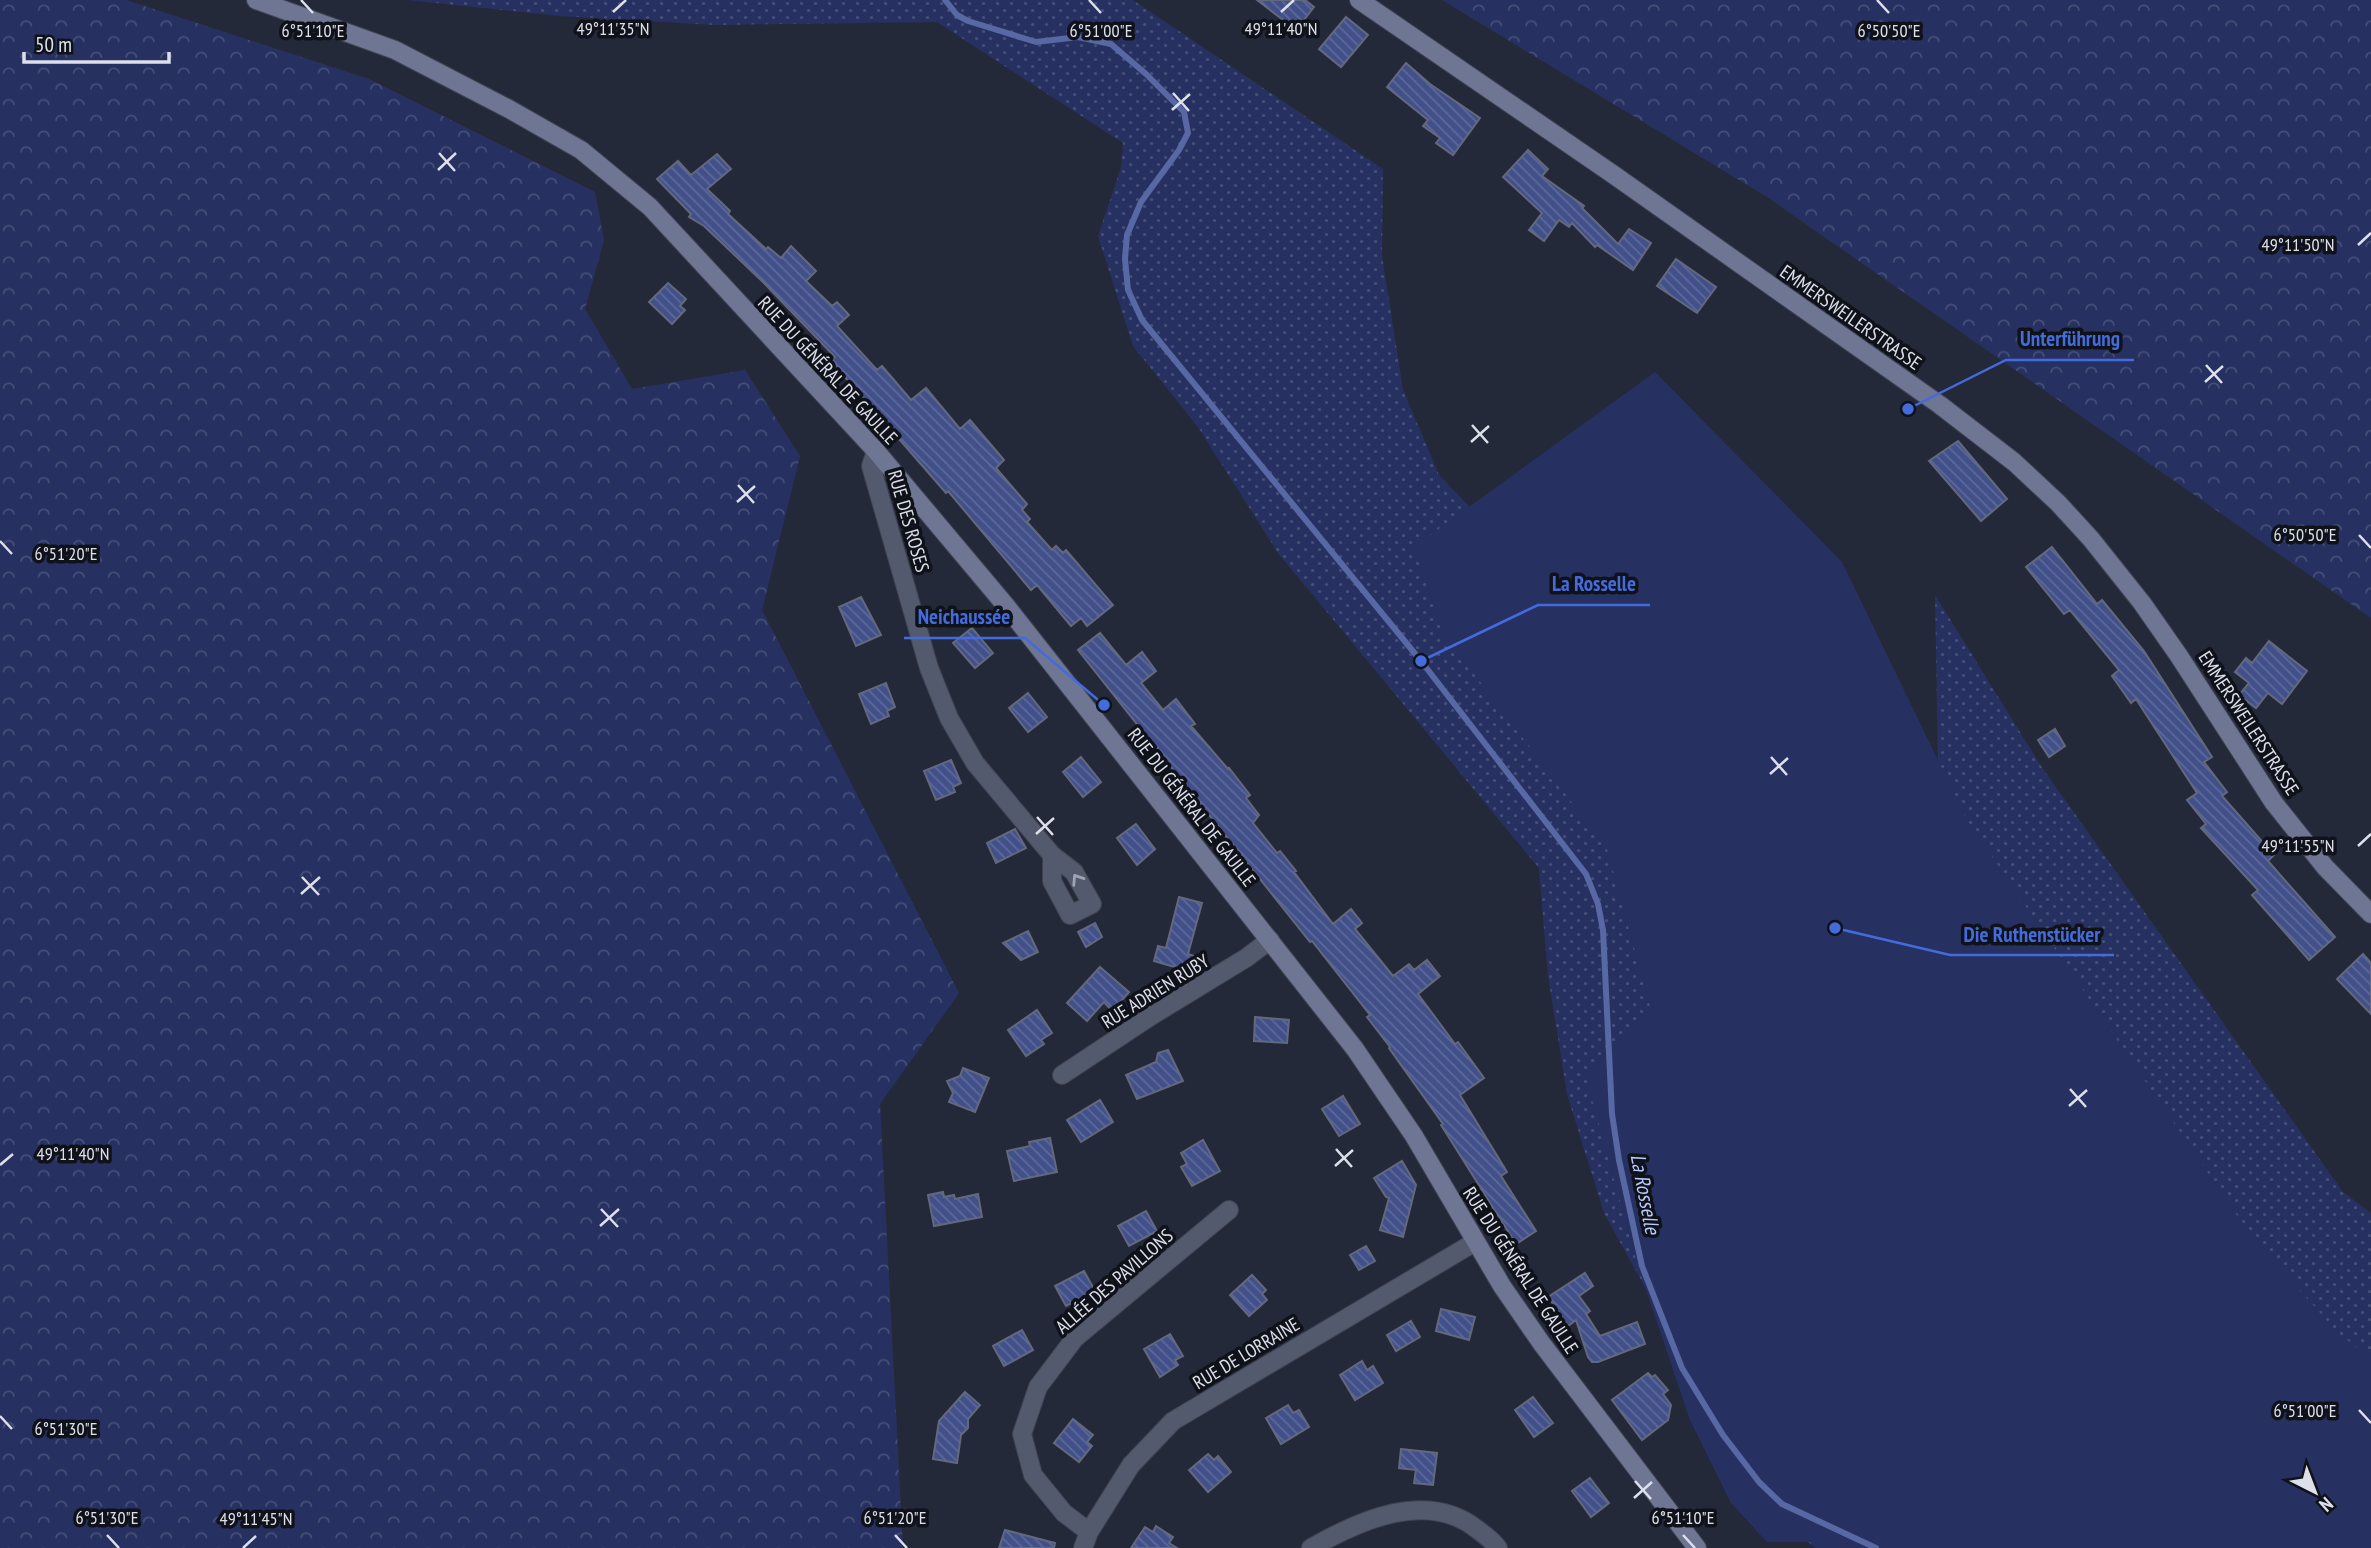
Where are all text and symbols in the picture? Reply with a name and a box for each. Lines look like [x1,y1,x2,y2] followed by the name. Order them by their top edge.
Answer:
[577,17,649,40] text: 49°11'35"N
[1245,17,1317,40] text: 49°11'40"N
[282,19,344,42] text: 6°51'10"E
[1070,19,1132,42] text: 6°51'00"E
[1858,19,1920,42] text: 6°50'50"E
[24,21,170,65] scale bar
[35,31,72,58] text: 50 m
[2262,233,2334,256] text: 49°11'50"N
[1776,259,1926,375] street label: EMMERSWEILERSTRASSE
[753,291,903,449] street label: RUE DU GÉNÉRAL DE GAULLE
[2006,318,2134,360] callout: Unterführung
[2020,325,2120,352] text: Unterführung
[883,467,935,575] street label: RUE DES ROSES
[2274,523,2336,546] text: 6°50'50"E
[35,542,97,565] text: 6°51'20"E
[1538,563,1650,605] callout: La Rosselle
[1552,570,1636,597] text: La Rosselle
[904,596,1025,638] callout: Neichaussée
[918,603,1010,630] text: Neichaussée
[2193,646,2305,800] street label: EMMERSWEILERSTRASSE
[1123,723,1261,891] street label: RUE DU GÉNÉRAL DE GAULLE
[2262,834,2334,857] text: 49°11'55"N
[1073,874,1086,887] one-way arrow
[1950,913,2114,955] callout: Die Ruthenstücker
[1964,921,2101,948] text: Die Ruthenstücker
[1097,948,1213,1034] street label: RUE ADRIEN RUBY
[37,1142,109,1165] text: 49°11'40"N
[1625,1152,1667,1238] water label: La Rosselle
[1458,1182,1584,1358] street label: RUE DU GÉNÉRAL DE GAULLE
[1050,1223,1178,1339] street label: ALLÉE DES PAVILLONS
[1188,1312,1304,1394] street label: RUE DE LORRAINE
[2274,1399,2336,1422] text: 6°51'00"E
[35,1417,97,1440] text: 6°51'30"E
[2280,1457,2350,1527] north arrow
[2315,1492,2338,1517] text: N
[76,1506,138,1529] text: 6°51'30"E
[864,1506,926,1529] text: 6°51'20"E
[1652,1506,1714,1529] text: 6°51'10"E
[220,1507,292,1530] text: 49°11'45"N

